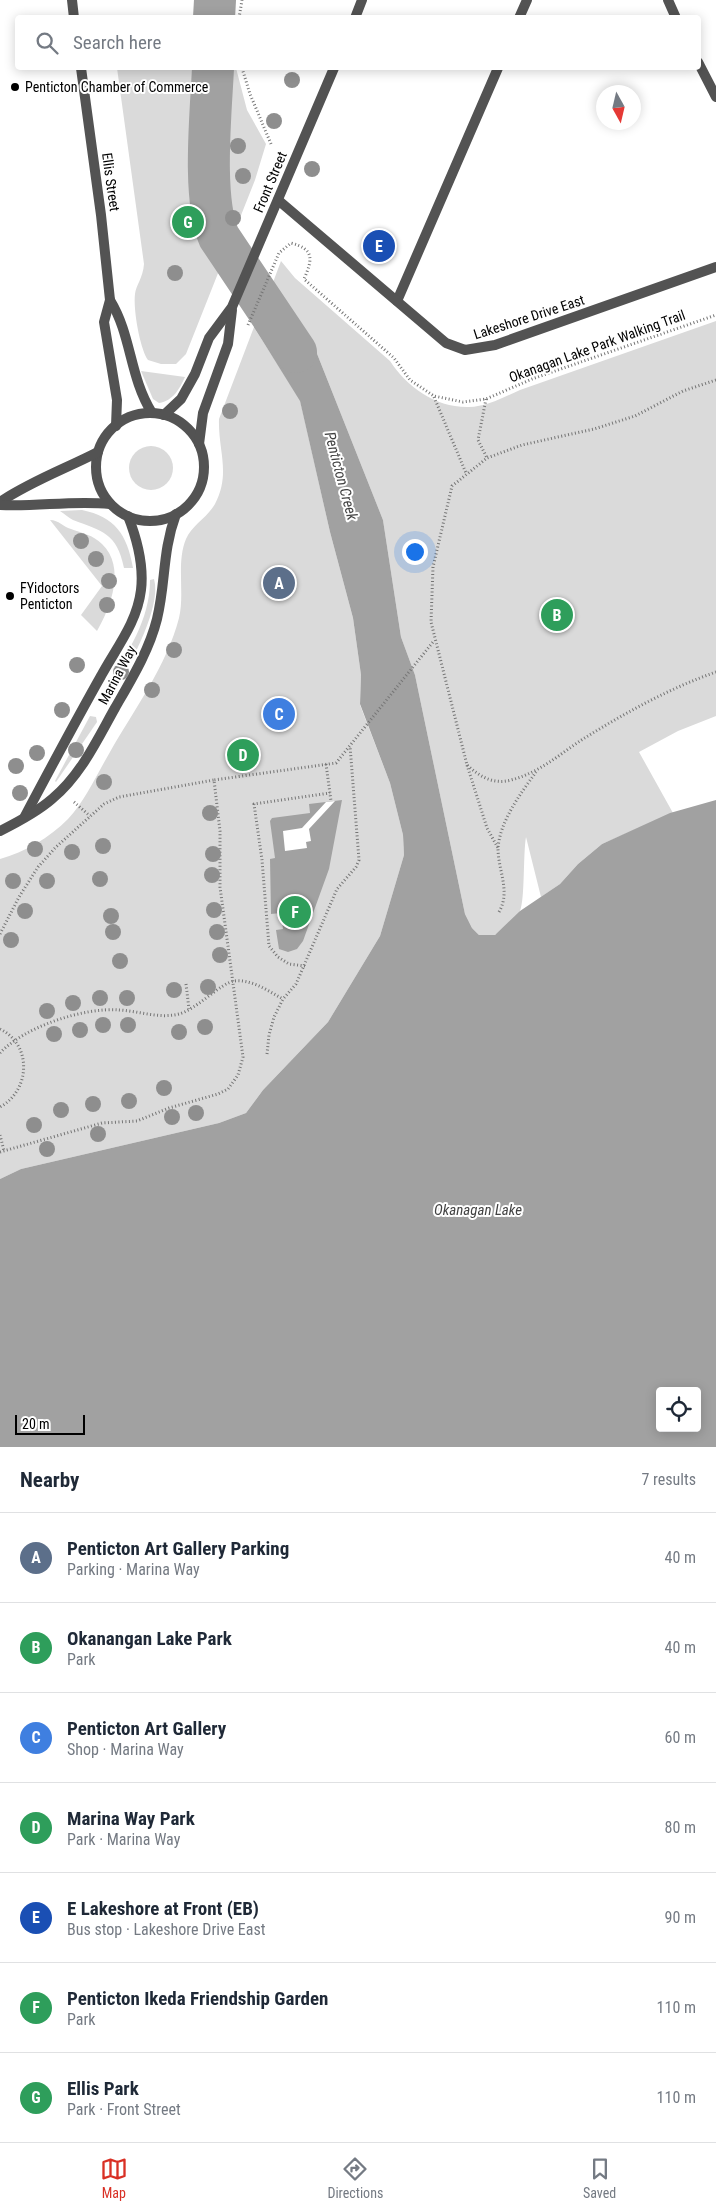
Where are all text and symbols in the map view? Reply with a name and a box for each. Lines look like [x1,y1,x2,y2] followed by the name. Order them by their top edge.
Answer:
[15,15,701,70] search box
[33,29,61,57] icon: search
[73,31,161,54] text: Search here
[25,79,209,95] place label: Penticton Chamber of Commerce
[9,81,21,93] marker: Penticton Chamber of Commerce
[596,85,641,130] north arrow
[250,149,290,215] street label: Front Street
[99,152,123,212] street label: Ellis Street
[172,203,204,241] pin: G
[363,227,395,265] pin: E
[472,292,586,342] street label: Lakeshore Drive East
[507,307,687,385] street label: Okanagan Lake Park Walking Trail
[321,430,362,523] water label: Penticton Creek
[402,539,428,565] your location
[263,564,295,602] pin: A
[20,580,79,612] place label: FYidoctors Penticton
[4,590,16,602] marker: FYidoctors Penticton
[541,596,573,634] pin: B
[95,643,139,707] street label: Marina Way
[263,695,295,733] pin: C
[227,736,259,774] pin: D
[279,893,311,931] pin: F
[434,1201,522,1219] water label: Okanagan Lake
[656,1387,701,1432] map controls
[656,1387,701,1432] button: locate
[15,1412,85,1435] scale bar
[22,1416,50,1432] text: 20 m
[20,1468,79,1492] text: Nearby
[641,1470,696,1489] text: 7 results
[67,1537,289,1560] text: Penticton Art Gallery Parking
[31,1548,41,1567] text: A
[664,1548,696,1567] text: 40 m
[67,1560,200,1579] text: Parking · Marina Way
[67,1627,232,1650] text: Okanangan Lake Park
[32,1638,40,1657] text: B
[664,1638,696,1657] text: 40 m
[67,1650,96,1669] text: Park
[67,1717,226,1740] text: Penticton Art Gallery
[31,1728,41,1747] text: C
[664,1728,696,1747] text: 60 m
[67,1740,184,1759] text: Shop · Marina Way
[67,1807,195,1830] text: Marina Way Park
[31,1818,41,1837] text: D
[664,1818,696,1837] text: 80 m
[67,1830,180,1849] text: Park · Marina Way
[67,1897,259,1920] text: E Lakeshore at Front (EB)
[32,1908,40,1927] text: E
[664,1908,696,1927] text: 90 m
[67,1920,266,1939] text: Bus stop · Lakeshore Drive East
[67,1987,328,2010] text: Penticton Ikeda Friendship Garden
[32,1998,40,2017] text: F
[657,1998,696,2017] text: 110 m
[67,2010,96,2029] text: Park
[67,2077,139,2100] text: Ellis Park
[31,2088,41,2107] text: G
[657,2088,696,2107] text: 110 m
[67,2100,181,2119] text: Park · Front Street
[100,2155,128,2201] tab: Map
[327,2155,383,2201] tab: Directions
[583,2155,616,2201] tab: Saved

